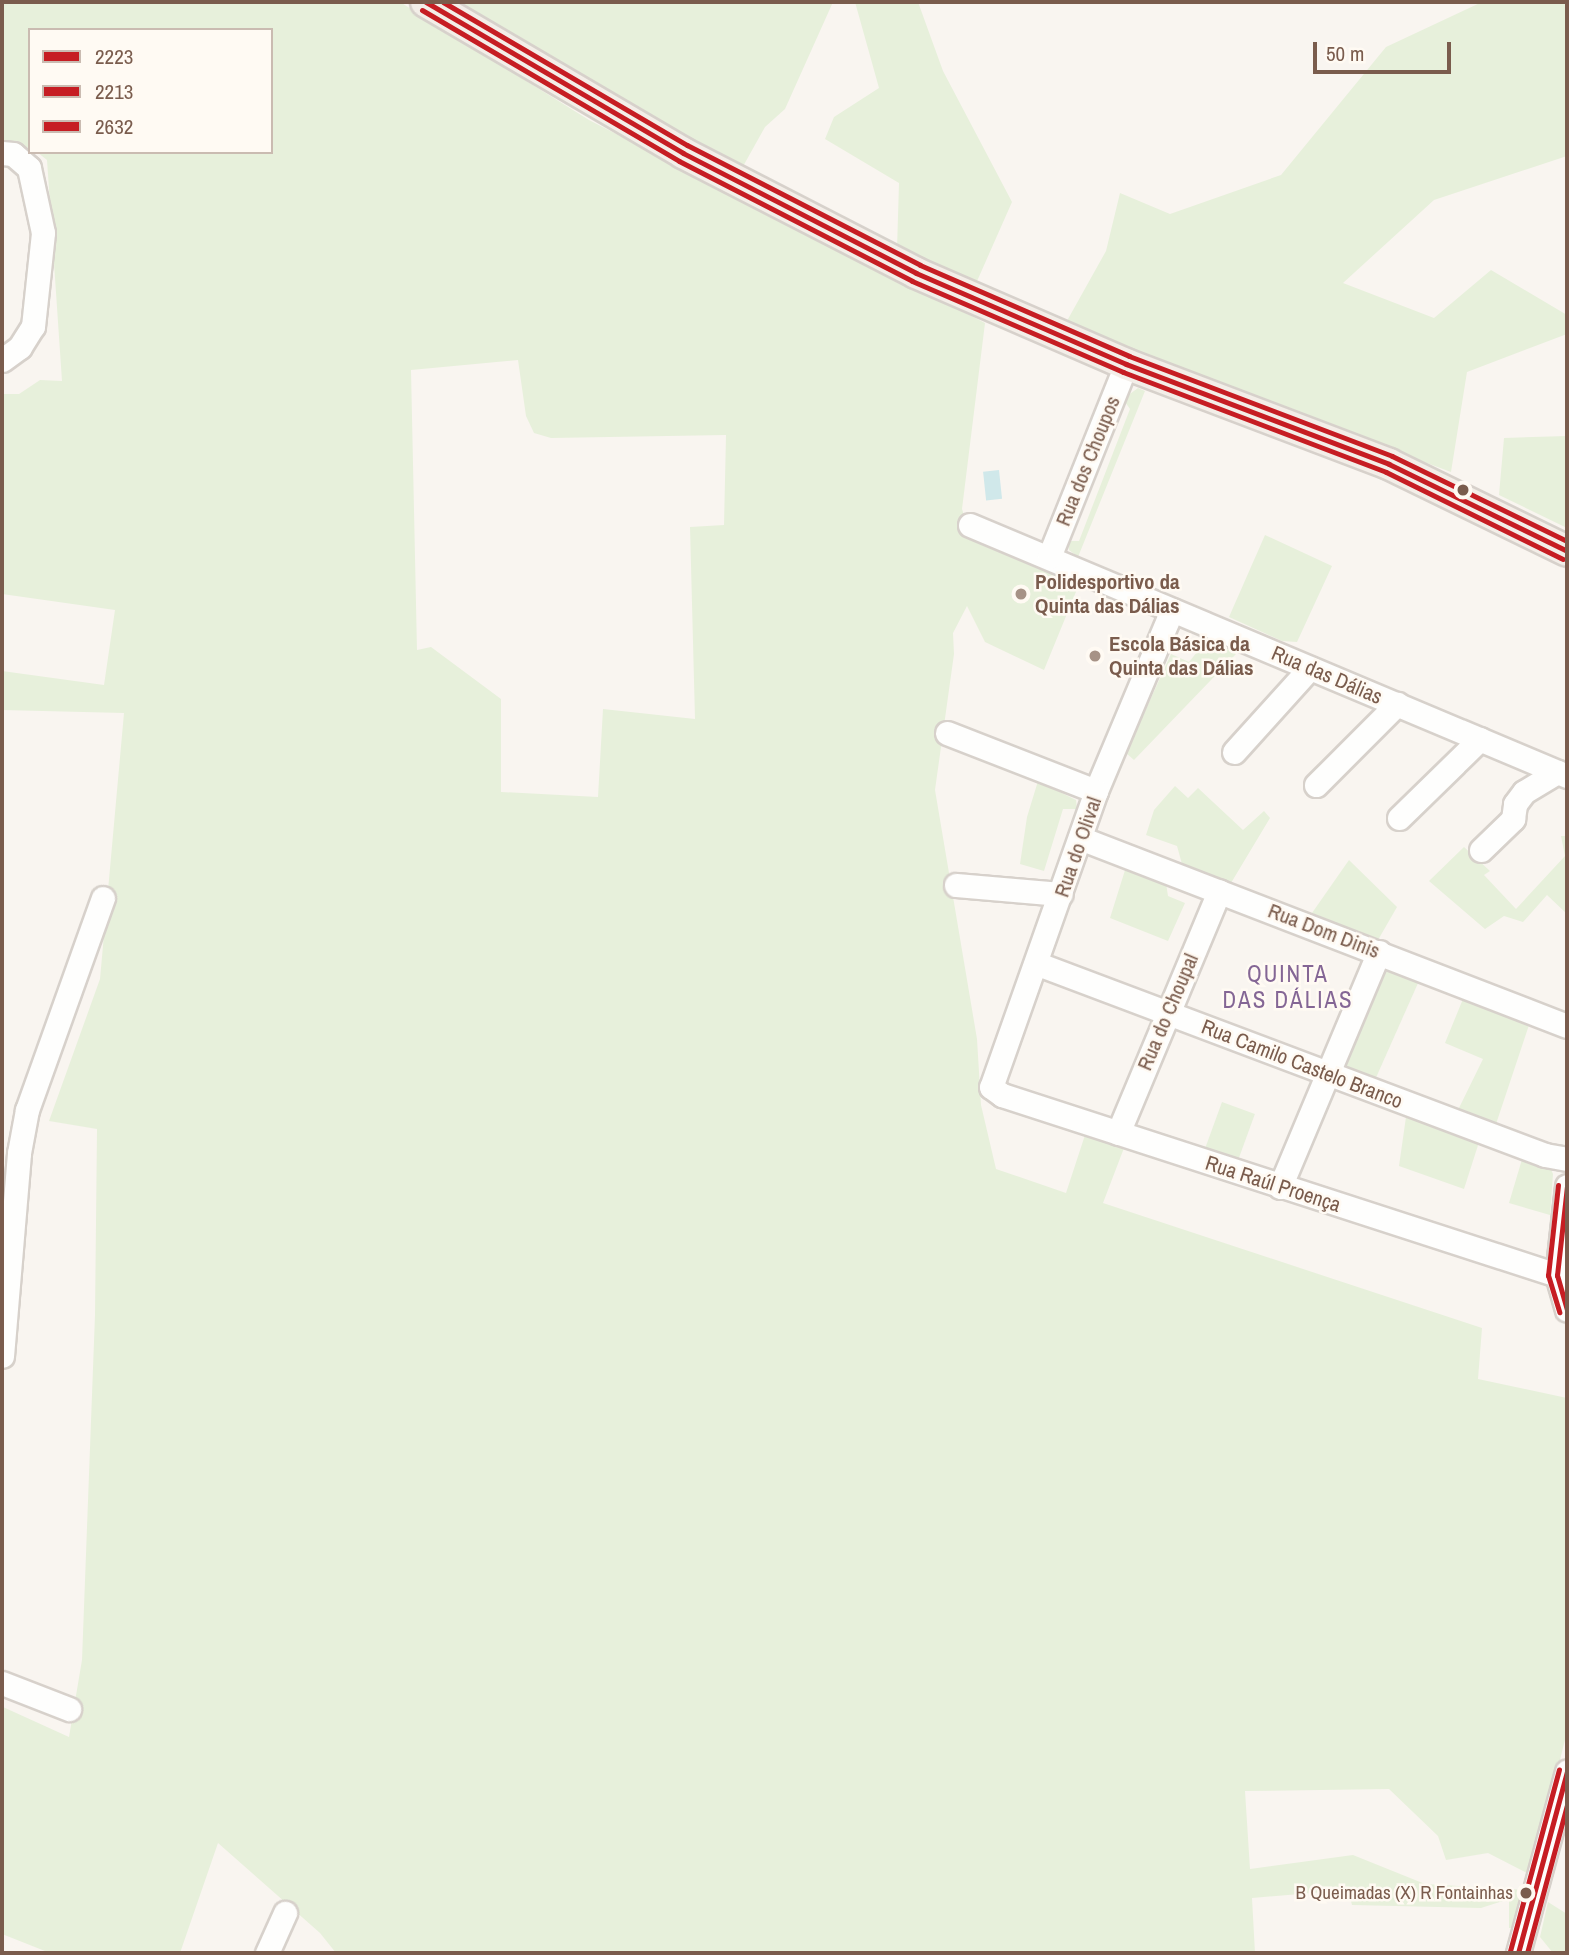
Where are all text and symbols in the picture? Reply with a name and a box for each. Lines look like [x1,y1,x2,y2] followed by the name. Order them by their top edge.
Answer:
[28,28,273,154] legend
[1317,28,1455,72] scale bar
[1326,39,1364,68] text: 50 m
[95,42,133,71] text: 2223
[95,77,133,106] text: 2213
[95,112,133,141] text: 2632
[1050,392,1126,530] street label: Rua dos Choupos
[1456,483,1470,497] unlabelled marker
[1035,569,1180,619] place label: Polidesportivo da Quinta das Dálias
[1013,586,1029,602] marker: Polidesportivo da Quinta das Dálias
[1109,631,1254,681] place label: Escola Básica da Quinta das Dálias
[1268,640,1386,710] street label: Rua das Dálias
[1087,648,1103,664] marker: Escola Básica da Quinta das Dálias
[1049,794,1107,900] street label: Rua do Olival
[1265,898,1383,964] street label: Rua Dom Dinis
[1132,950,1204,1074] street label: Rua do Choupal
[1224,960,1352,1014] district label: QUINTA DAS DÁLIAS
[1198,1014,1406,1114] street label: Rua Camilo Castelo Branco
[1202,1150,1344,1218] street label: Rua Raúl Proença
[1296,1882,1513,1904] place label: B Queimadas (X) R Fontainhas
[1519,1886,1533,1900] marker: B Queimadas (X) R Fontainhas

